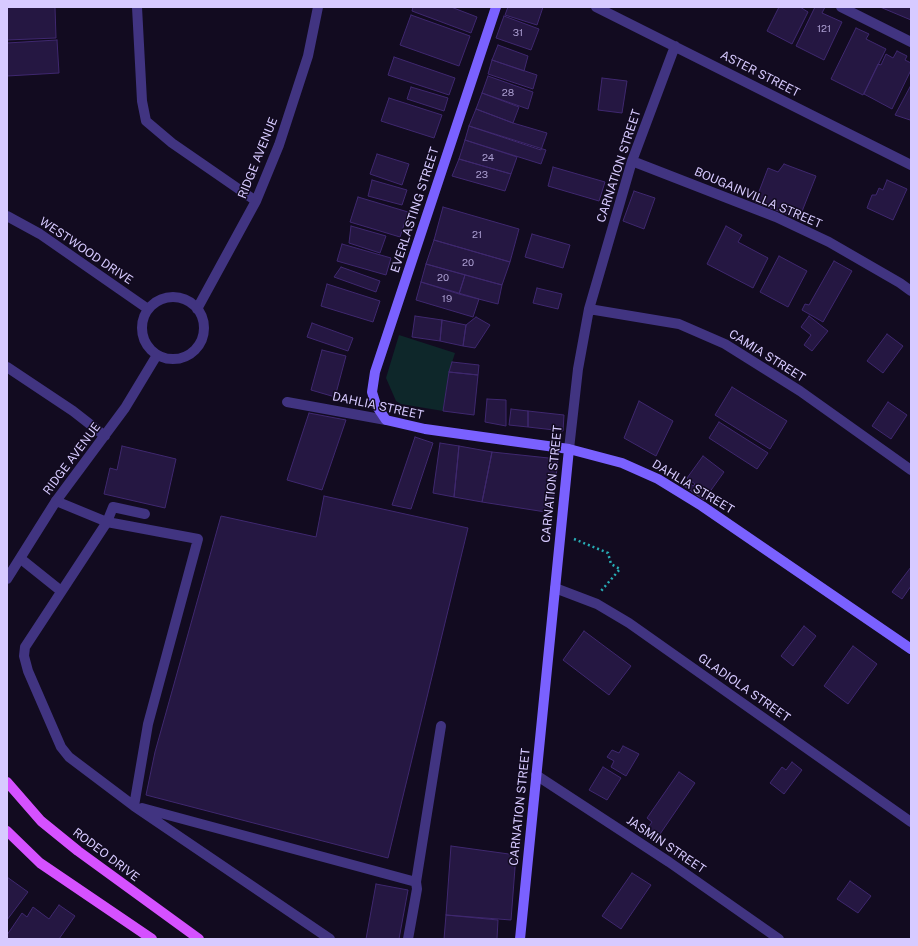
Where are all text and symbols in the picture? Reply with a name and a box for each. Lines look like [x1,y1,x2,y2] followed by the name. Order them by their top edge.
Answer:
[817,23,831,35] house number: 121
[513,27,523,39] house number: 31
[718,48,802,100] street label: ASTER STREET
[502,87,514,99] house number: 28
[594,108,644,224] street label: CARNATION STREET
[235,115,281,201] street label: RIDGE AVENUE
[388,145,442,275] street label: EVERLASTING STREET
[482,152,494,164] house number: 24
[692,165,824,231] street label: BOUGAINVILLA STREET
[476,169,488,181] house number: 23
[36,214,136,288] street label: WESTWOOD DRIVE
[472,229,482,241] house number: 21
[462,257,474,269] house number: 20
[437,272,449,284] house number: 20
[442,293,452,305] house number: 19
[726,327,808,385] street label: CAMIA STREET
[331,389,425,423] street label: DAHLIA STREET
[40,420,104,498] street label: RIDGE AVENUE
[539,425,565,543] street label: CARNATION STREET
[650,457,736,517] street label: DAHLIA STREET
[695,651,793,725] street label: GLADIOLA STREET
[507,748,533,866] street label: CARNATION STREET
[624,813,708,877] street label: JASMIN STREET
[70,825,142,885] street label: RODEO DRIVE

